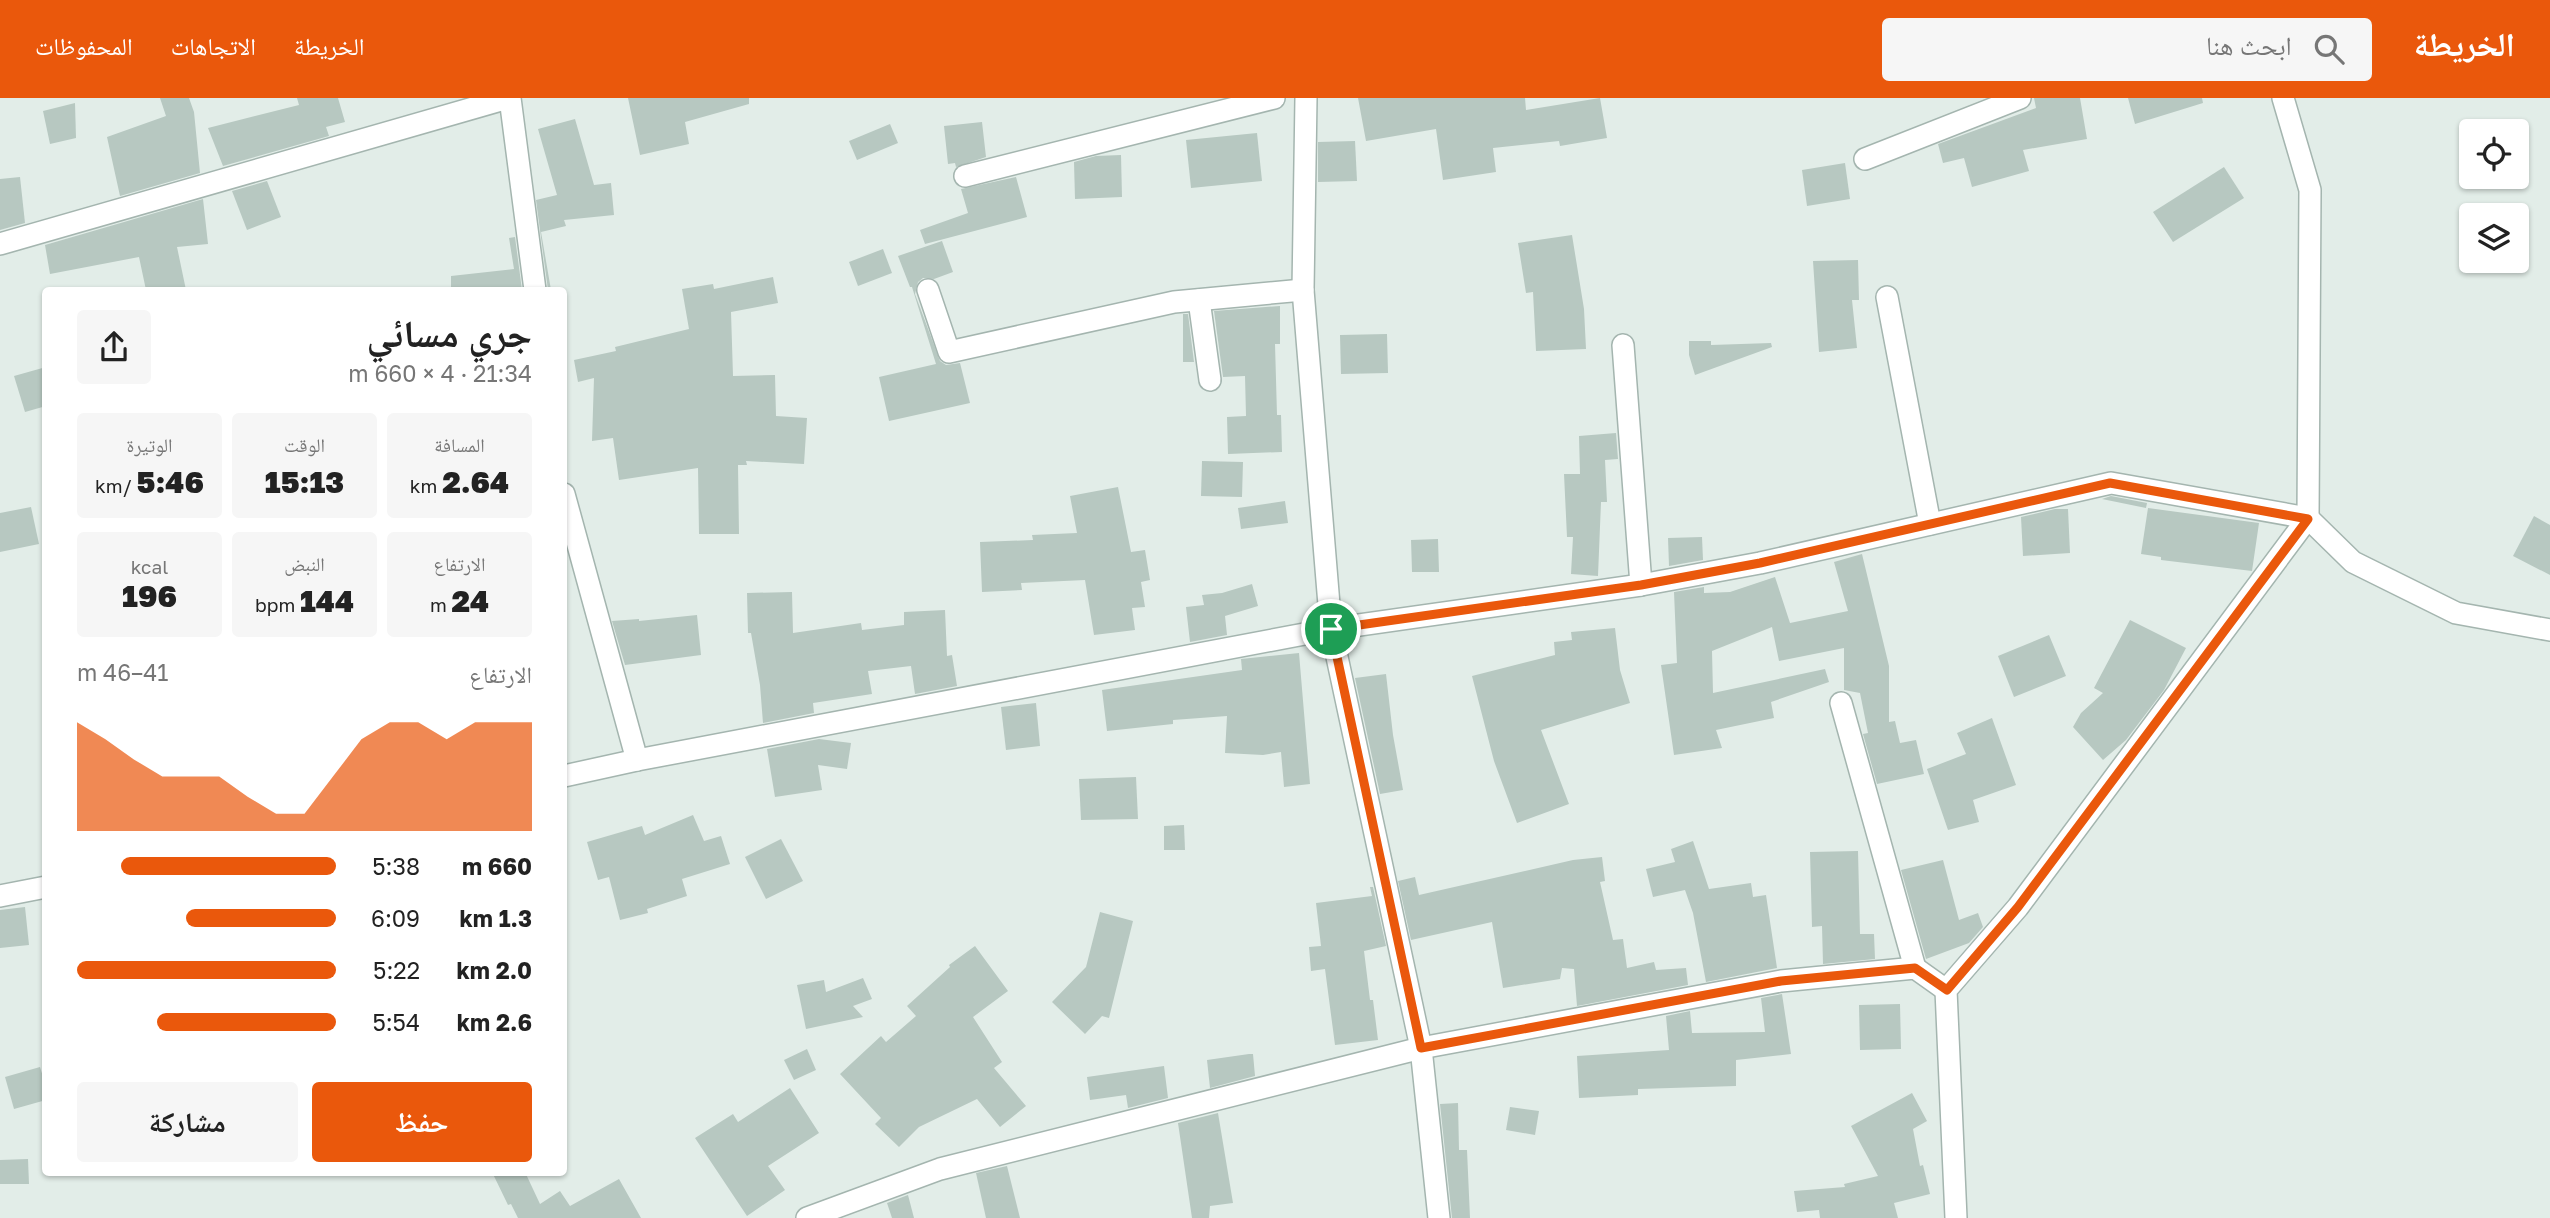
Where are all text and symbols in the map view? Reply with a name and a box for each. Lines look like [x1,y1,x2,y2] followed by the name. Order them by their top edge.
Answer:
[1882,18,2372,81] search box
[2414,24,2515,63] text: الخريطة
[2206,30,2292,61] text: ابحث هنا
[2310,30,2348,68] icon: search
[35,31,133,60] text: المحفوظات
[171,31,256,60] text: الاتجاهات
[294,31,365,60] text: الخريطة
[2459,119,2529,273] map controls
[2459,119,2529,189] button: locate
[2459,203,2529,273] button: layers
[77,310,151,384] button: share
[367,310,532,355] text: جري مسائي
[348,359,532,387] text: 21:34 · 4 × 660 m
[126,433,173,456] text: الوتيرة
[284,433,325,456] text: الوقت
[434,433,485,456] text: المسافة
[137,464,204,500] text: 5:46
[265,464,344,500] text: 15:13
[442,464,509,500] text: 2.64
[95,474,137,497] text: /km
[410,474,442,497] text: km
[284,552,325,575] text: النبض
[434,552,485,575] text: الارتفاع
[131,555,168,578] text: kcal
[122,578,177,614] text: 196
[300,583,354,619] text: 144
[451,583,489,619] text: 24
[255,593,300,616] text: bpm
[430,593,451,616] text: m
[1301,599,1361,659] pin
[1312,610,1350,648] icon: arrive
[77,658,168,686] text: 41–46 m
[469,660,532,688] text: الارتفاع
[372,852,420,880] text: 5:38
[462,852,532,880] text: 660 m
[371,904,420,932] text: 6:09
[460,904,532,932] text: 1.3 km
[373,956,420,984] text: 5:22
[456,956,532,984] text: 2.0 km
[372,1008,420,1036] text: 5:54
[457,1008,532,1036] text: 2.6 km
[77,1082,298,1162] button: مشاركة
[312,1082,532,1162] button: حفظ

